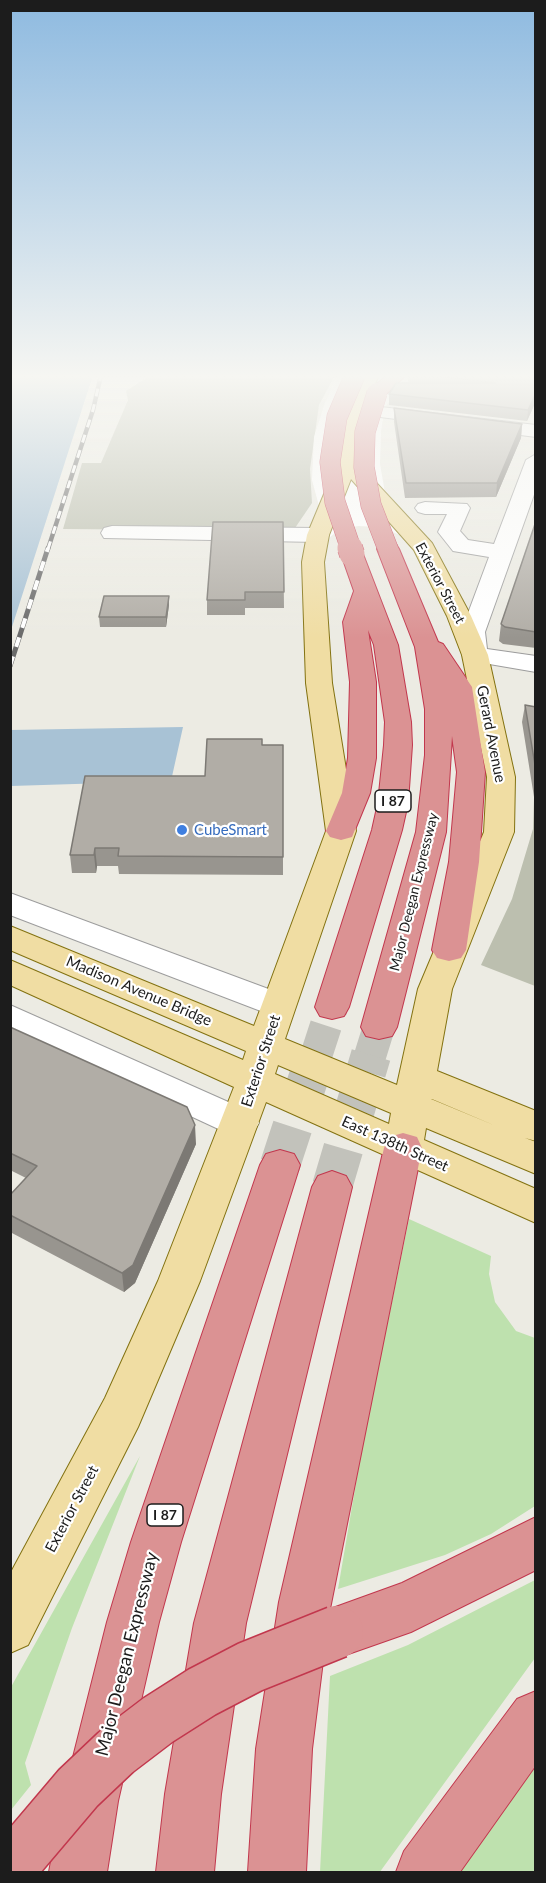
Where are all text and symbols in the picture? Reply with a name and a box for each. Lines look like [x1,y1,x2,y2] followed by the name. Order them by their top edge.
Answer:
[412,540,468,626] street label: Exterior Street
[473,684,509,784] street label: Gerard Avenue
[375,790,411,812] road number: I 87
[386,811,442,973] street label: Major Deegan Expressway
[194,821,267,839] place label: CubeSmart
[175,823,189,837] marker: CubeSmart
[63,952,215,1030] street label: Madison Avenue Bridge
[238,1013,284,1109] street label: Exterior Street
[339,1112,451,1176] street label: East 138th Street
[42,1463,102,1555] street label: Exterior Street
[147,1504,183,1526] road number: I 87
[91,1550,163,1758] street label: Major Deegan Expressway

